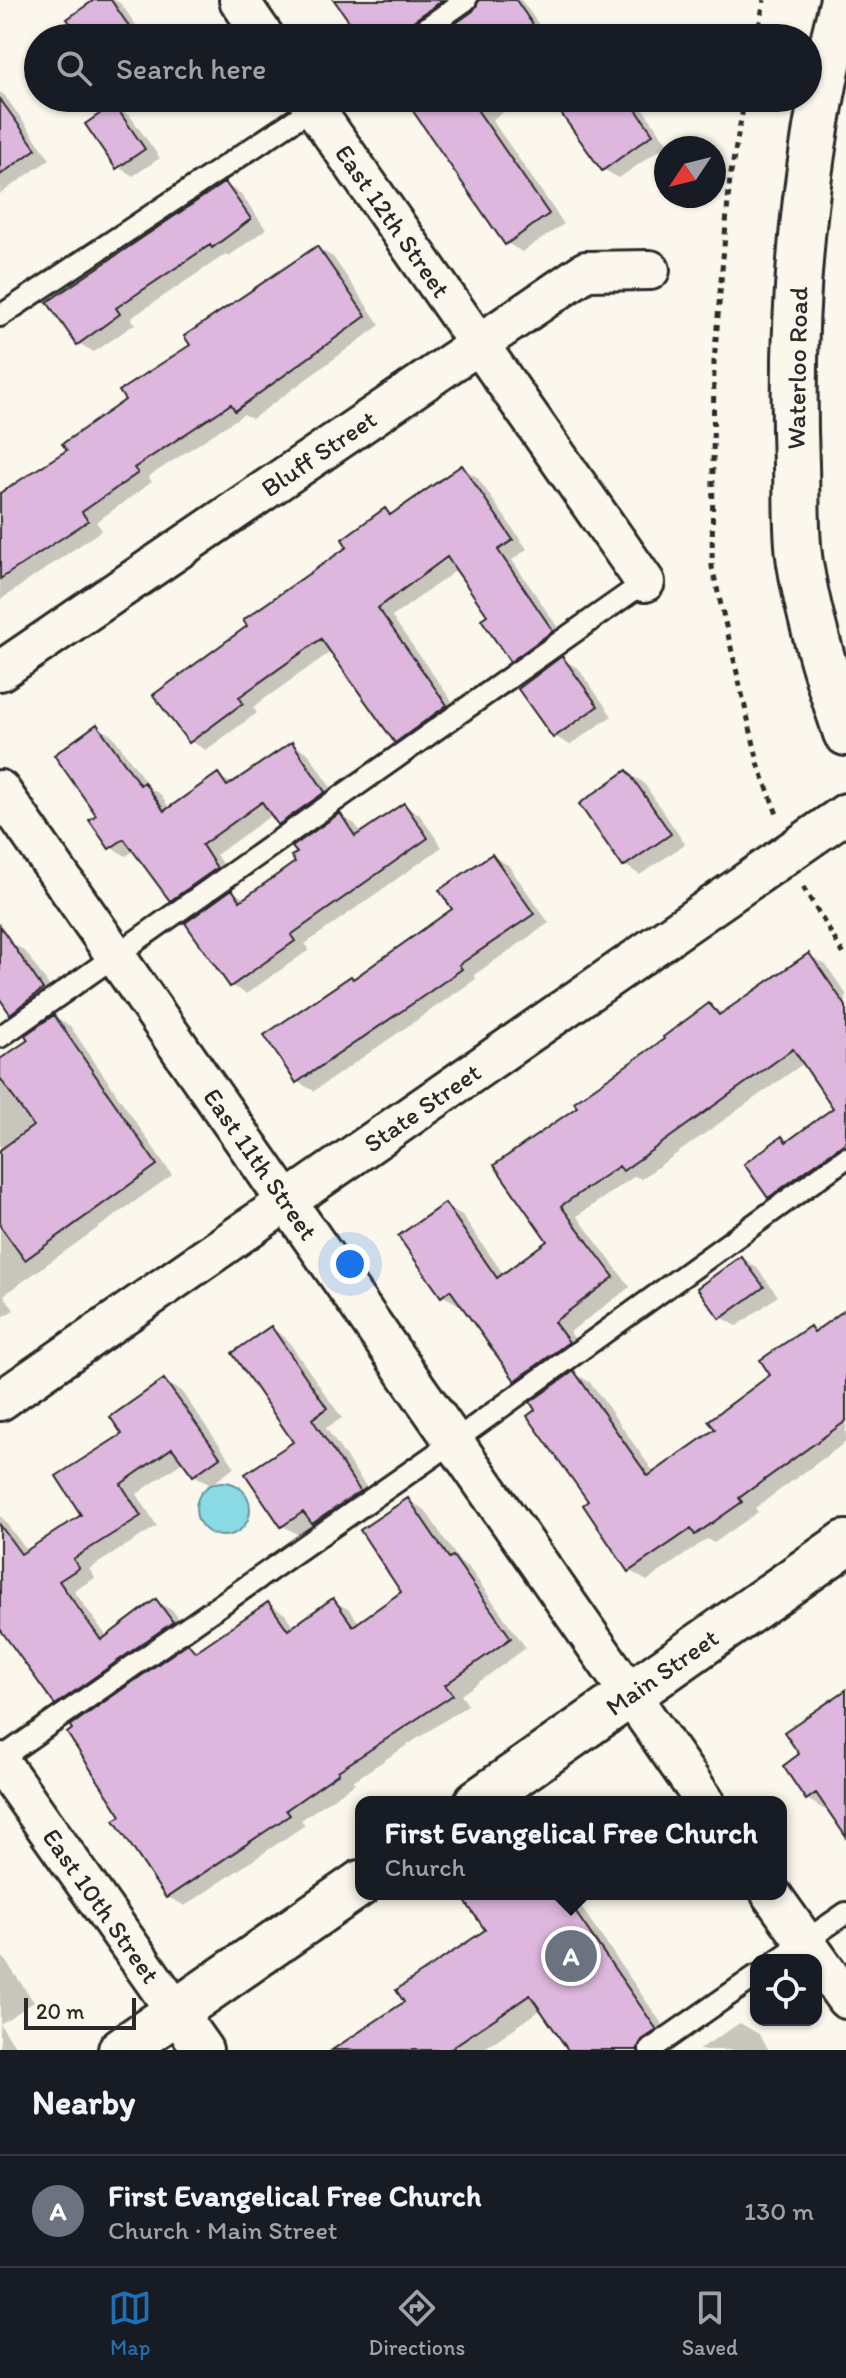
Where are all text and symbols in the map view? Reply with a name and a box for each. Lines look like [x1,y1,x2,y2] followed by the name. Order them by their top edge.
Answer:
[24,24,822,112] search box
[52,46,96,90] icon: search
[116,50,266,87] text: Search here
[654,136,726,208] north arrow
[328,138,458,304] street label: East 12th Street
[780,286,814,450] street label: Waterloo Road
[255,403,383,504] street label: Bluff Street
[357,1056,487,1159] street label: State Street
[197,1082,325,1247] street label: East 11th Street
[330,1244,370,1284] your location
[599,1621,725,1723] street label: Main Street
[355,1796,787,1900] popup
[384,1814,758,1851] text: First Evangelical Free Church
[36,1822,167,1990] street label: East 10th Street
[384,1851,465,1883] text: Church
[545,1926,597,1986] pin: A
[750,1954,822,2026] map controls
[750,1954,822,2026] button: locate
[24,1994,136,2030] scale bar
[36,1998,85,2025] text: 20 m
[32,2082,135,2123] text: Nearby
[108,2177,481,2214] text: First Evangelical Free Church
[50,2195,66,2227] text: A
[744,2195,814,2227] text: 130 m
[108,2214,338,2246] text: Church · Main Street
[108,2286,152,2361] tab: Map
[369,2286,465,2361] tab: Directions
[682,2286,738,2361] tab: Saved

